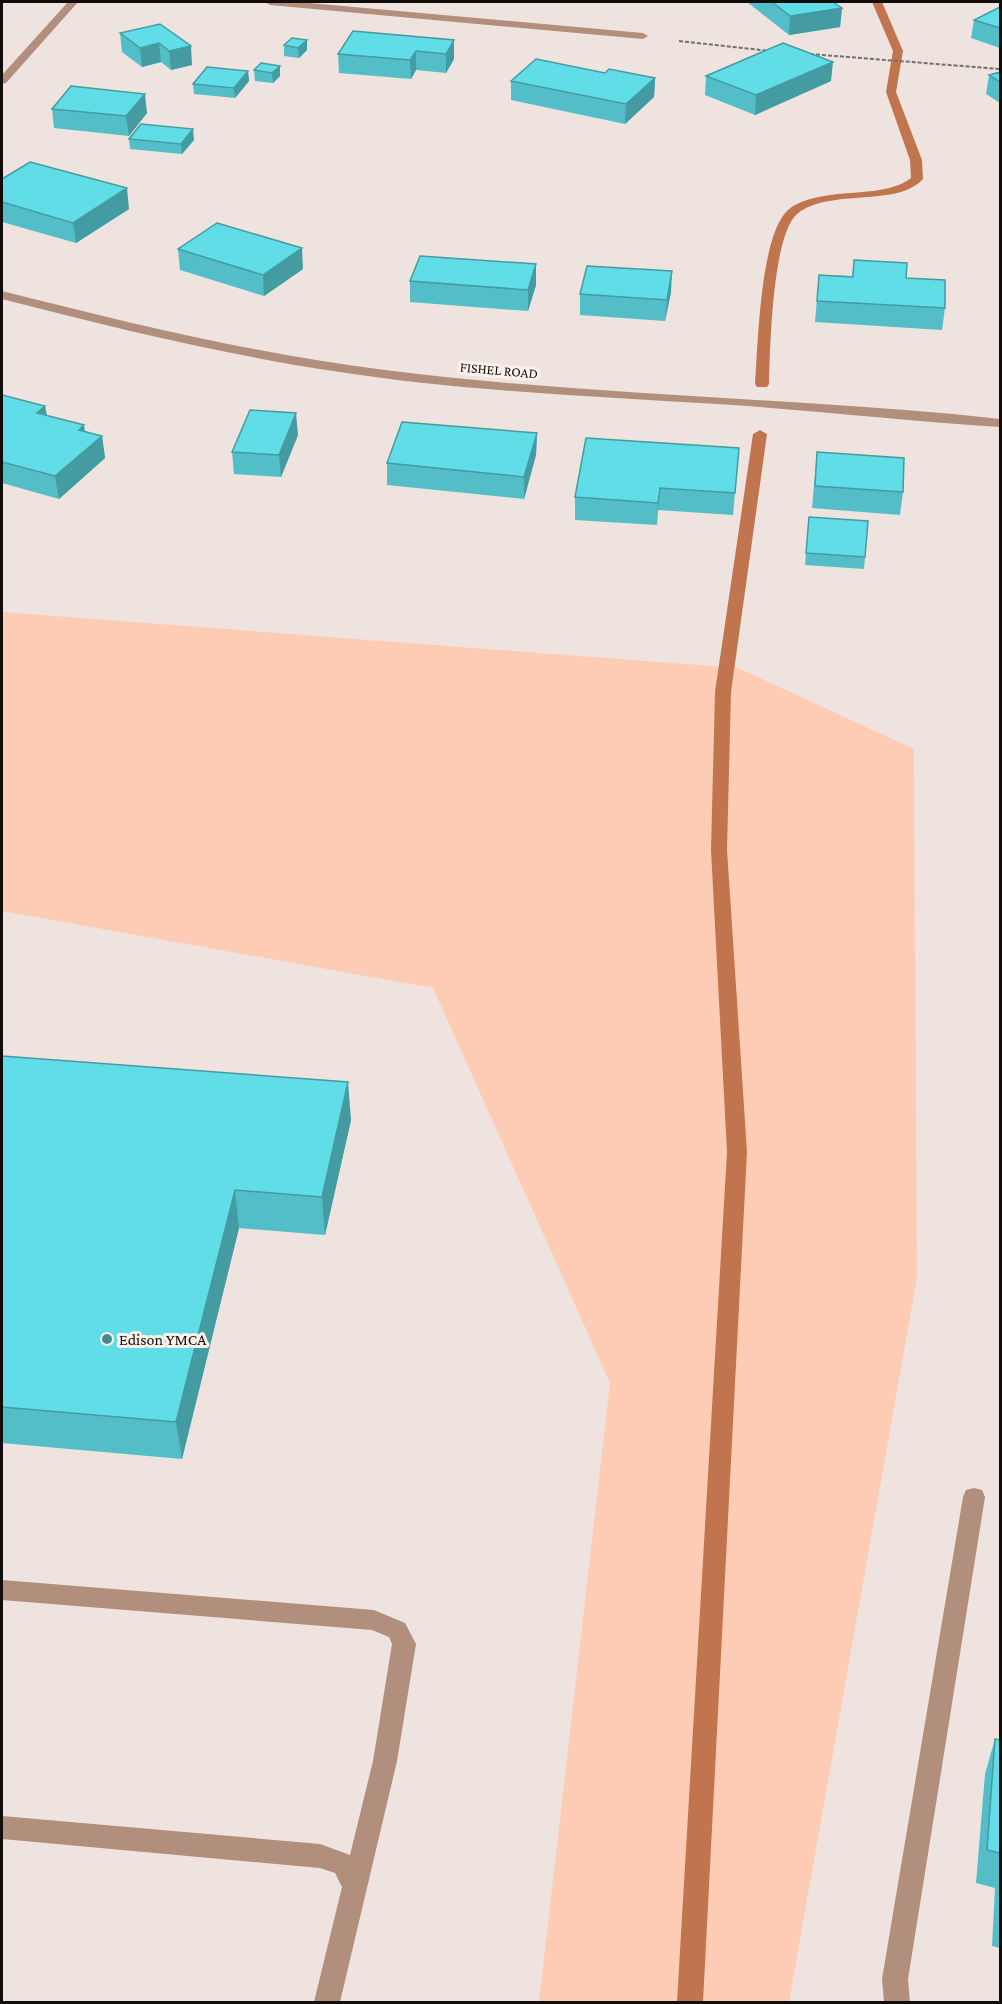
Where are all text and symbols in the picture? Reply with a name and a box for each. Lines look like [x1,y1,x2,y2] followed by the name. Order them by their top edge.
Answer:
[459,359,539,381] street label: FISHEL ROAD
[119,1331,207,1348] place label: Edison YMCA
[100,1332,114,1346] marker: Edison YMCA

